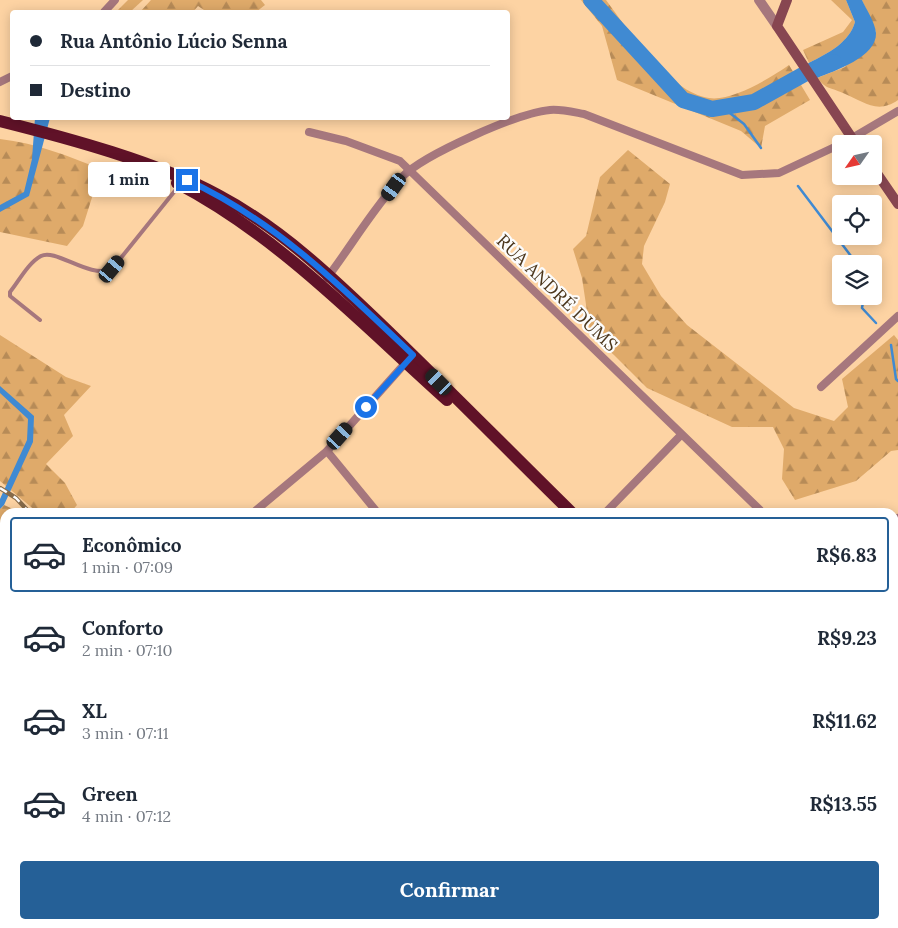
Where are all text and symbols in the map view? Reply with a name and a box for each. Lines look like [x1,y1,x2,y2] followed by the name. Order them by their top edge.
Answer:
[60,29,288,53] text: Rua Antônio Lúcio Senna
[60,78,131,102] text: Destino
[832,135,882,185] north arrow
[832,135,882,305] map controls
[87,162,170,198] callout: 1 min
[109,169,149,189] text: 1 min
[176,169,198,191] route end
[379,170,408,204] car
[832,195,882,245] button: locate
[492,229,623,356] street label: RUA ANDRÉ DUMS
[96,253,127,285] car
[832,255,882,305] button: layers
[423,366,454,398] car
[355,396,377,418] route start
[324,420,355,452] car
[22,532,67,577] icon: car
[82,533,182,557] text: Econômico
[816,543,877,567] text: R$6.83
[82,557,173,577] text: 1 min · 07:09
[22,615,67,660] icon: car
[82,616,163,640] text: Conforto
[817,626,877,650] text: R$9.23
[82,640,172,660] text: 2 min · 07:10
[22,698,67,743] icon: car
[82,699,107,723] text: XL
[812,709,877,733] text: R$11.62
[82,723,169,743] text: 3 min · 07:11
[22,781,67,826] icon: car
[82,782,138,806] text: Green
[809,792,877,816] text: R$13.55
[82,806,171,826] text: 4 min · 07:12
[20,861,879,919] button: Confirmar

